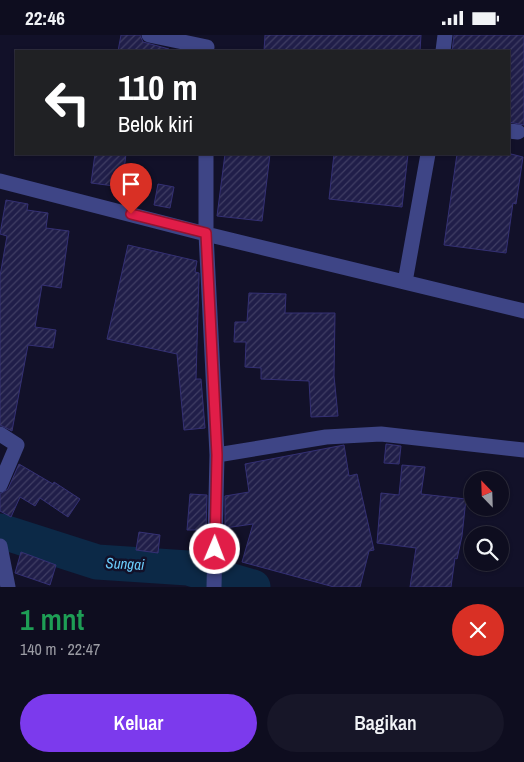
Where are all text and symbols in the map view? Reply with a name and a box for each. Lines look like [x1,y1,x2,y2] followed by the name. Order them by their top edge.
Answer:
[25,5,65,31] text: 22:46
[118,64,198,111] text: 110 m
[35,70,100,135] icon: left
[118,109,193,139] text: Belok kiri
[110,163,152,214] pin
[117,170,145,198] icon: arrive
[464,471,509,516] north arrow
[464,471,509,571] map controls
[188,522,240,574] position arrow
[464,526,509,571] button: search
[105,552,146,575] water label: Sungai
[20,599,84,639] text: 1 mnt
[452,604,504,656] button: close
[20,638,100,660] text: 140 m · 22:47
[20,694,257,752] button: Keluar
[267,694,504,752] button: Bagikan

